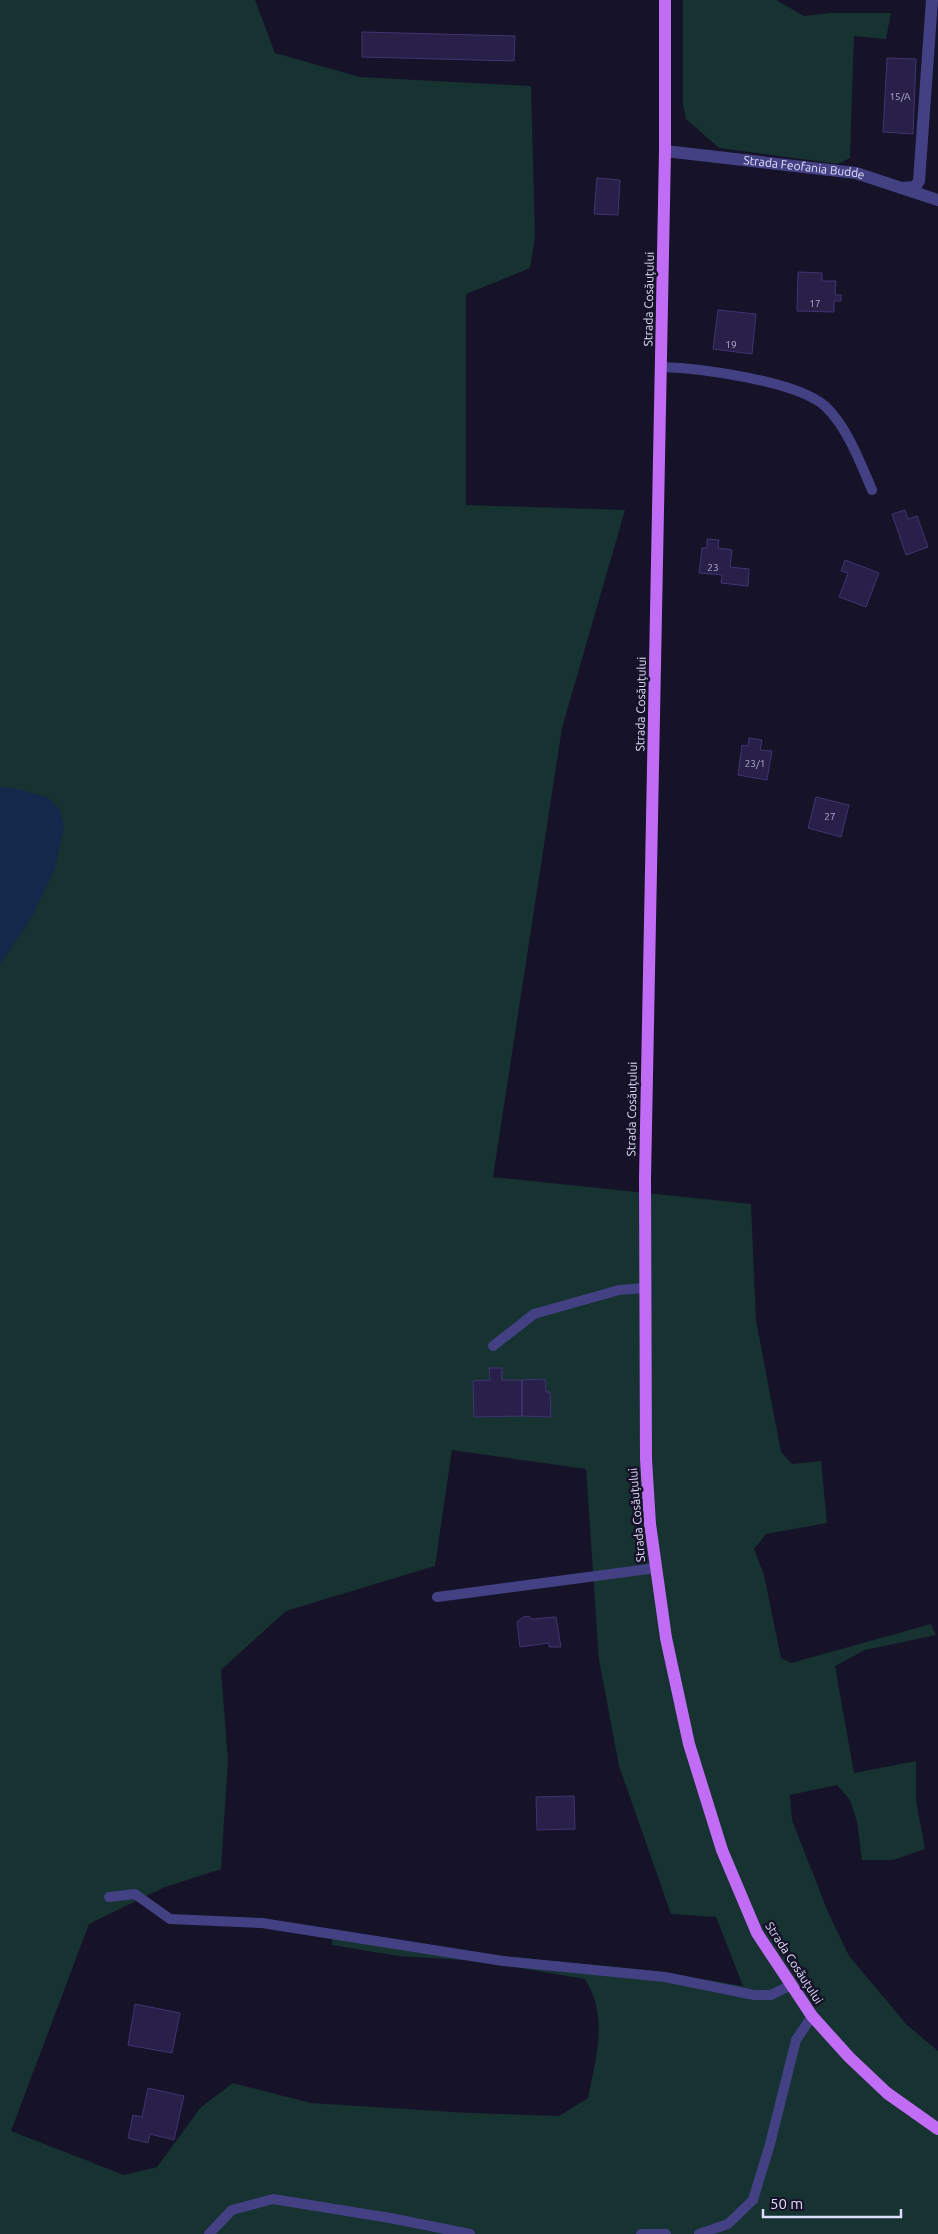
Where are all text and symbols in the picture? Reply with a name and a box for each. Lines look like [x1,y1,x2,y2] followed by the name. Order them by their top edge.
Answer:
[889,91,911,102] house number: 15/A
[743,153,867,181] street label: Strada Feofania Budde
[641,251,656,346] street label: Strada Cosăuțului
[809,298,821,309] house number: 17
[725,339,737,350] house number: 19
[707,562,719,573] house number: 23
[633,656,648,751] street label: Strada Cosăuțului
[745,758,765,769] house number: 23/1
[824,811,836,822] house number: 27
[624,1061,639,1156] street label: Strada Cosăuțului
[626,1467,647,1563] street label: Strada Cosăuțului
[763,1919,826,2006] street label: Strada Cosăuțului
[763,2186,900,2218] scale bar
[770,2195,803,2212] text: 50 m

